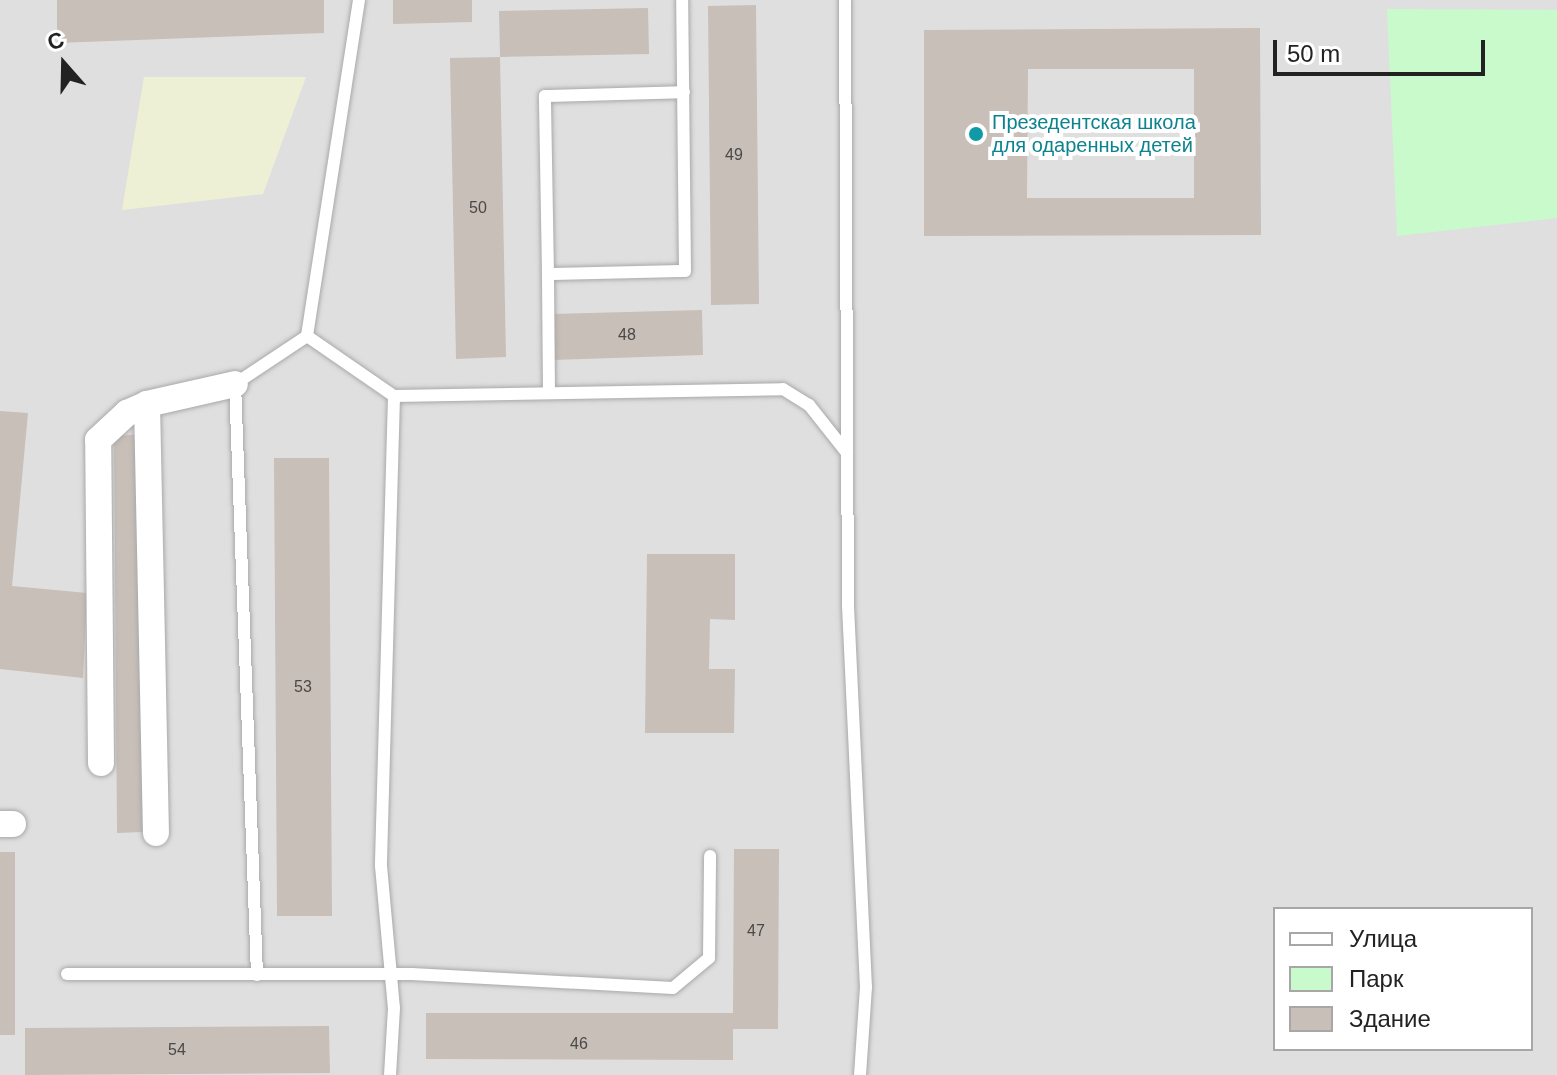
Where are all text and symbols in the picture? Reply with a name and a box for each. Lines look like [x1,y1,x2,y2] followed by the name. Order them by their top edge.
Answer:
[24,24,104,104] north arrow
[1277,24,1489,74] scale bar
[44,27,67,55] text: С
[1287,40,1340,67] text: 50 m
[992,110,1196,157] place label: Презедентская школа для одаренных детей
[967,125,985,143] marker: Презедентская школа для одаренных детей
[725,145,743,165] house number: 49
[469,198,487,218] house number: 50
[618,325,636,345] house number: 48
[294,677,312,697] house number: 53
[1273,907,1533,1051] legend
[747,921,765,941] house number: 47
[1349,925,1417,952] text: Улица
[1349,965,1403,992] text: Парк
[1349,1005,1431,1032] text: Здание
[570,1034,588,1054] house number: 46
[168,1040,186,1060] house number: 54

